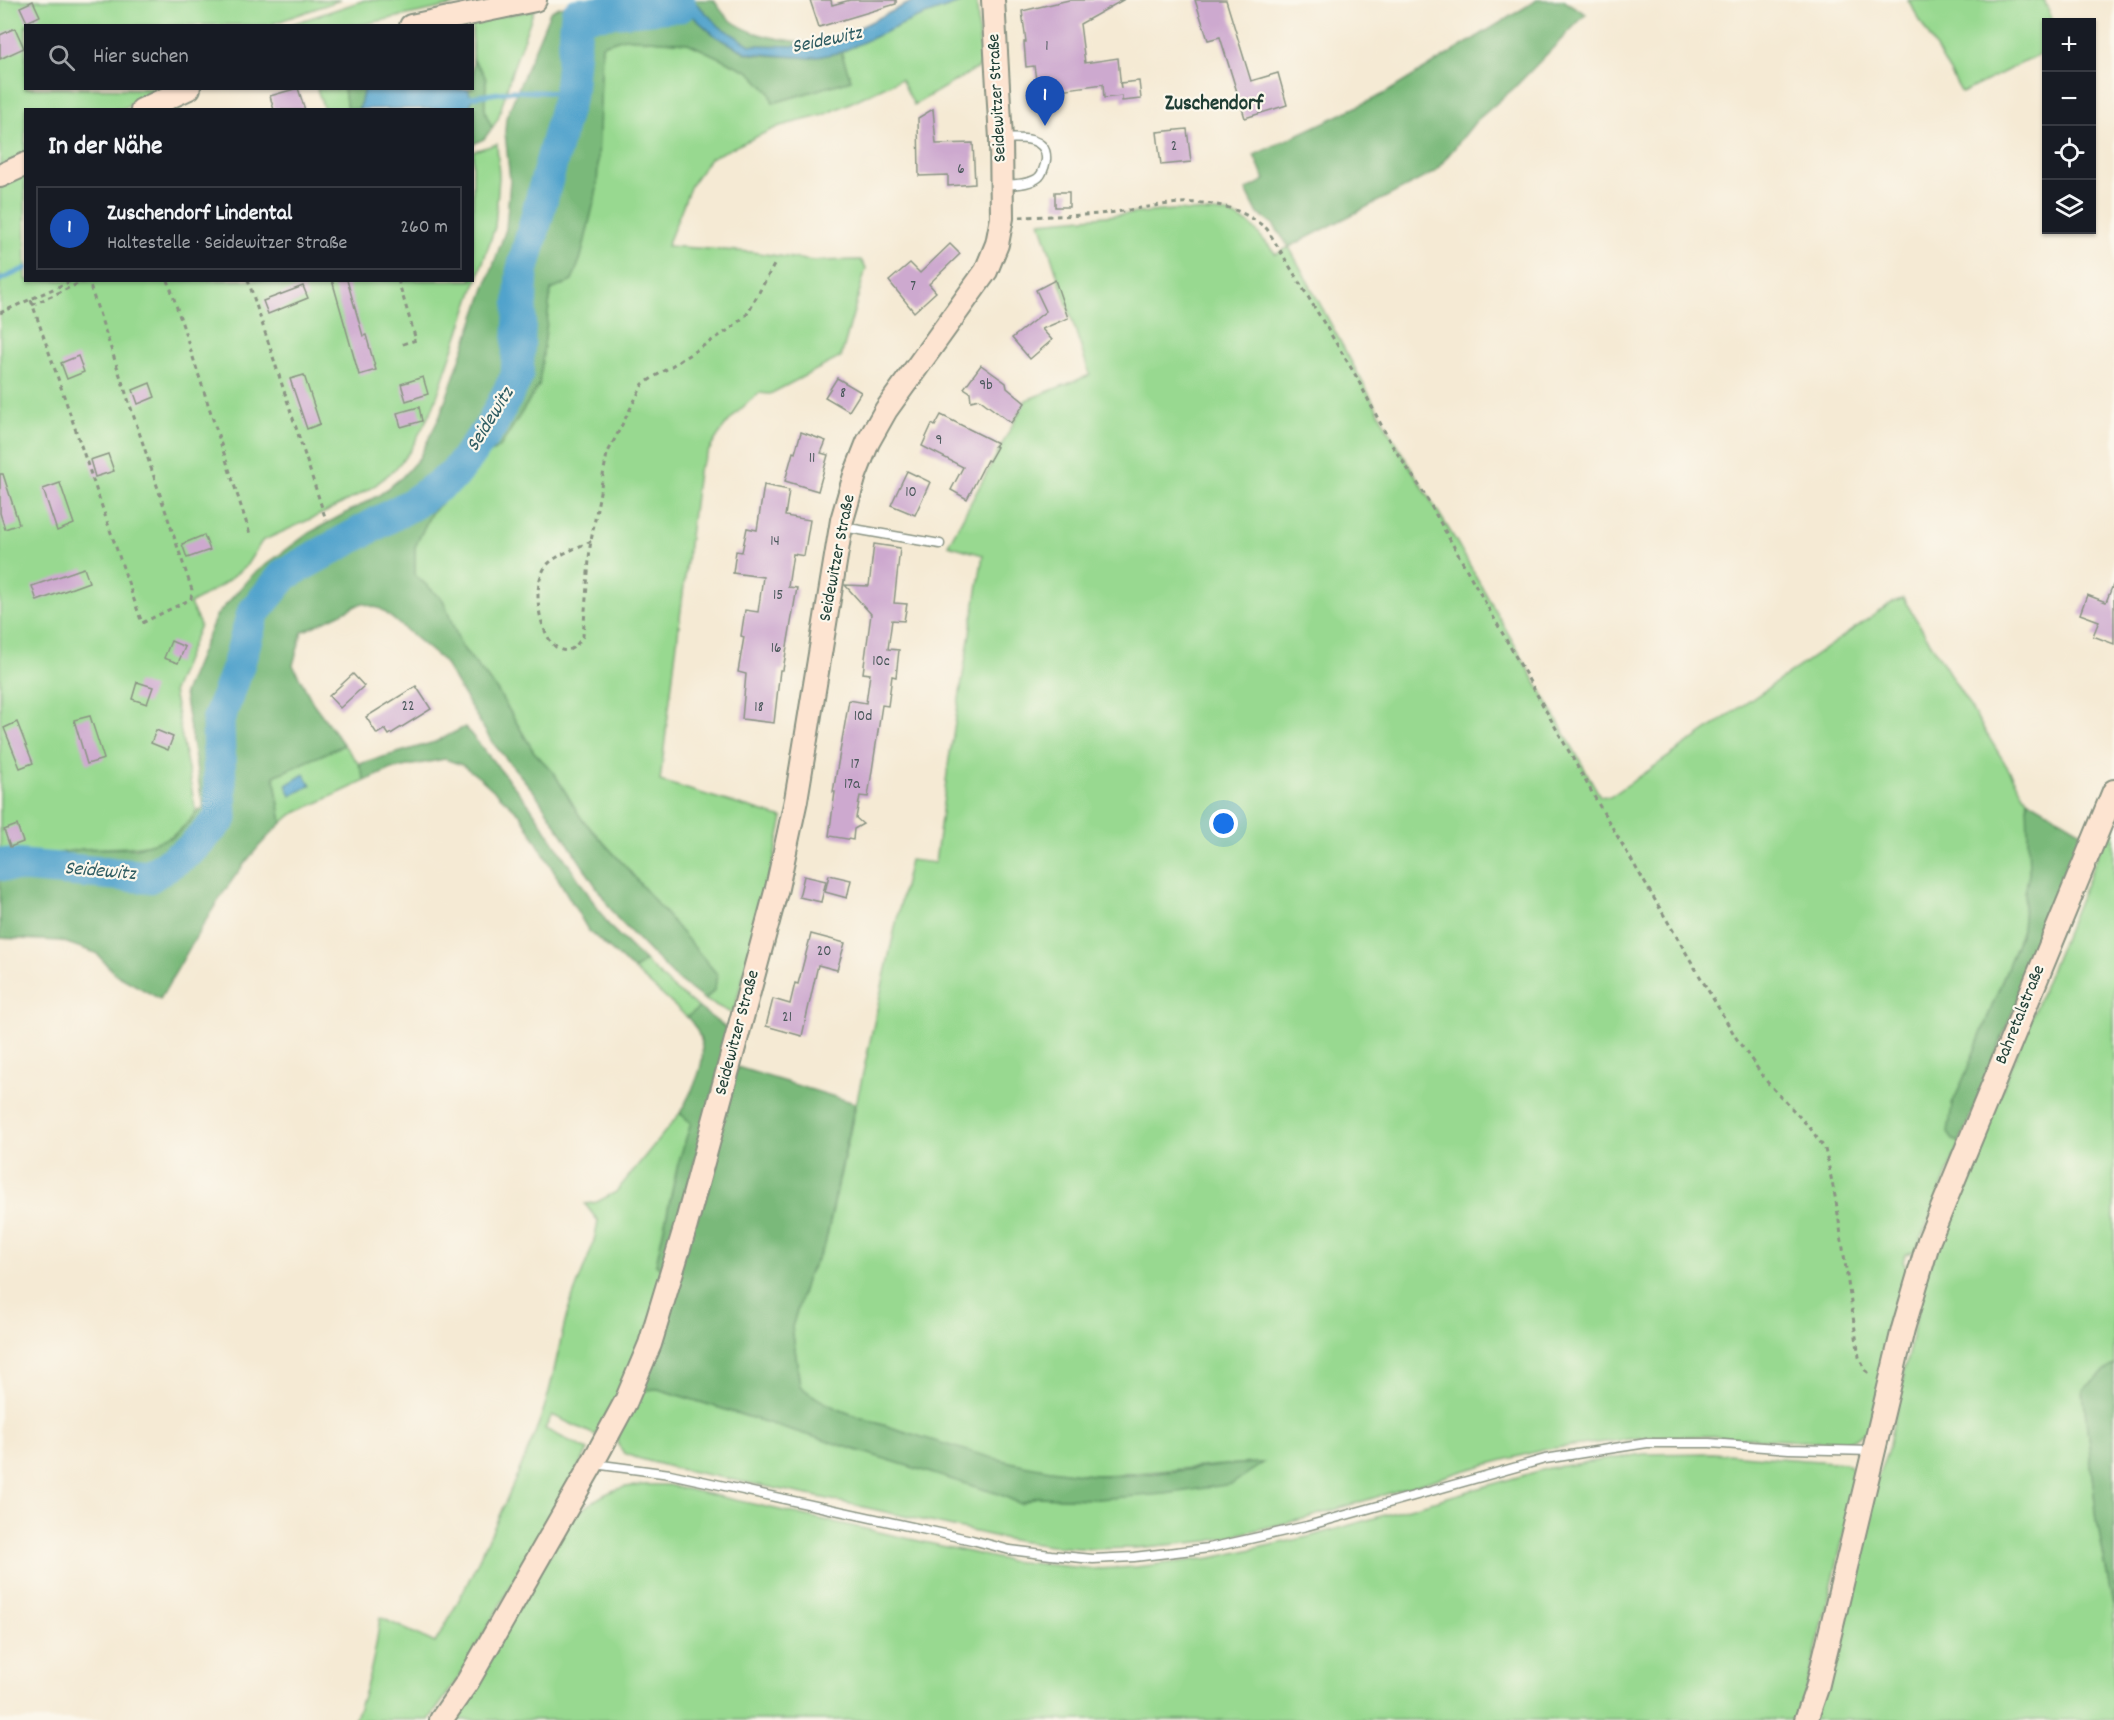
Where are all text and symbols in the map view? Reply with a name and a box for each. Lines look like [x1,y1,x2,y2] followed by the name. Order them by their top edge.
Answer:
[2042,18,2096,234] map controls
[2042,18,2096,72] button: +
[789,20,866,62] water label: Seidewitz
[24,24,474,90] search box
[982,33,1014,163] street label: Seidewitzer Straße
[1045,36,1049,58] house number: 1
[45,41,78,74] icon: search
[93,42,189,73] text: Hier suchen
[2042,72,2096,126] button: −
[1026,76,1064,126] pin: 1
[1165,90,1265,120] district label: Zuschendorf
[2042,126,2096,180] button: locate
[48,129,162,166] text: In der Nähe
[1171,136,1177,158] house number: 2
[957,159,965,181] house number: 6
[2042,180,2096,234] button: layers
[107,199,292,230] text: Zuschendorf Lindental
[67,214,72,242] text: 1
[400,214,448,242] text: 260 m
[107,230,347,258] text: Haltestelle · Seidewitzer Straße
[910,276,916,298] house number: 7
[979,375,993,397] house number: 9b
[460,381,522,458] water label: Seidewitz
[840,383,846,405] house number: 8
[936,430,942,452] house number: 9
[809,448,815,470] house number: 11
[905,482,917,504] house number: 10
[813,492,863,624] street label: Seidewitzer Straße
[770,531,780,553] house number: 14
[773,585,783,607] house number: 15
[771,638,781,660] house number: 16
[872,651,890,673] house number: 10c
[401,696,415,718] house number: 22
[754,697,764,719] house number: 18
[854,706,872,728] house number: 10d
[850,754,860,776] house number: 17
[844,774,861,796] house number: 17a
[1209,809,1238,838] your location
[63,855,138,889] water label: Seidewitz
[817,941,831,963] house number: 20
[1990,962,2052,1068] street label: Bahretalstraße
[709,968,767,1098] street label: Seidewitzer Straße
[782,1007,792,1029] house number: 21

